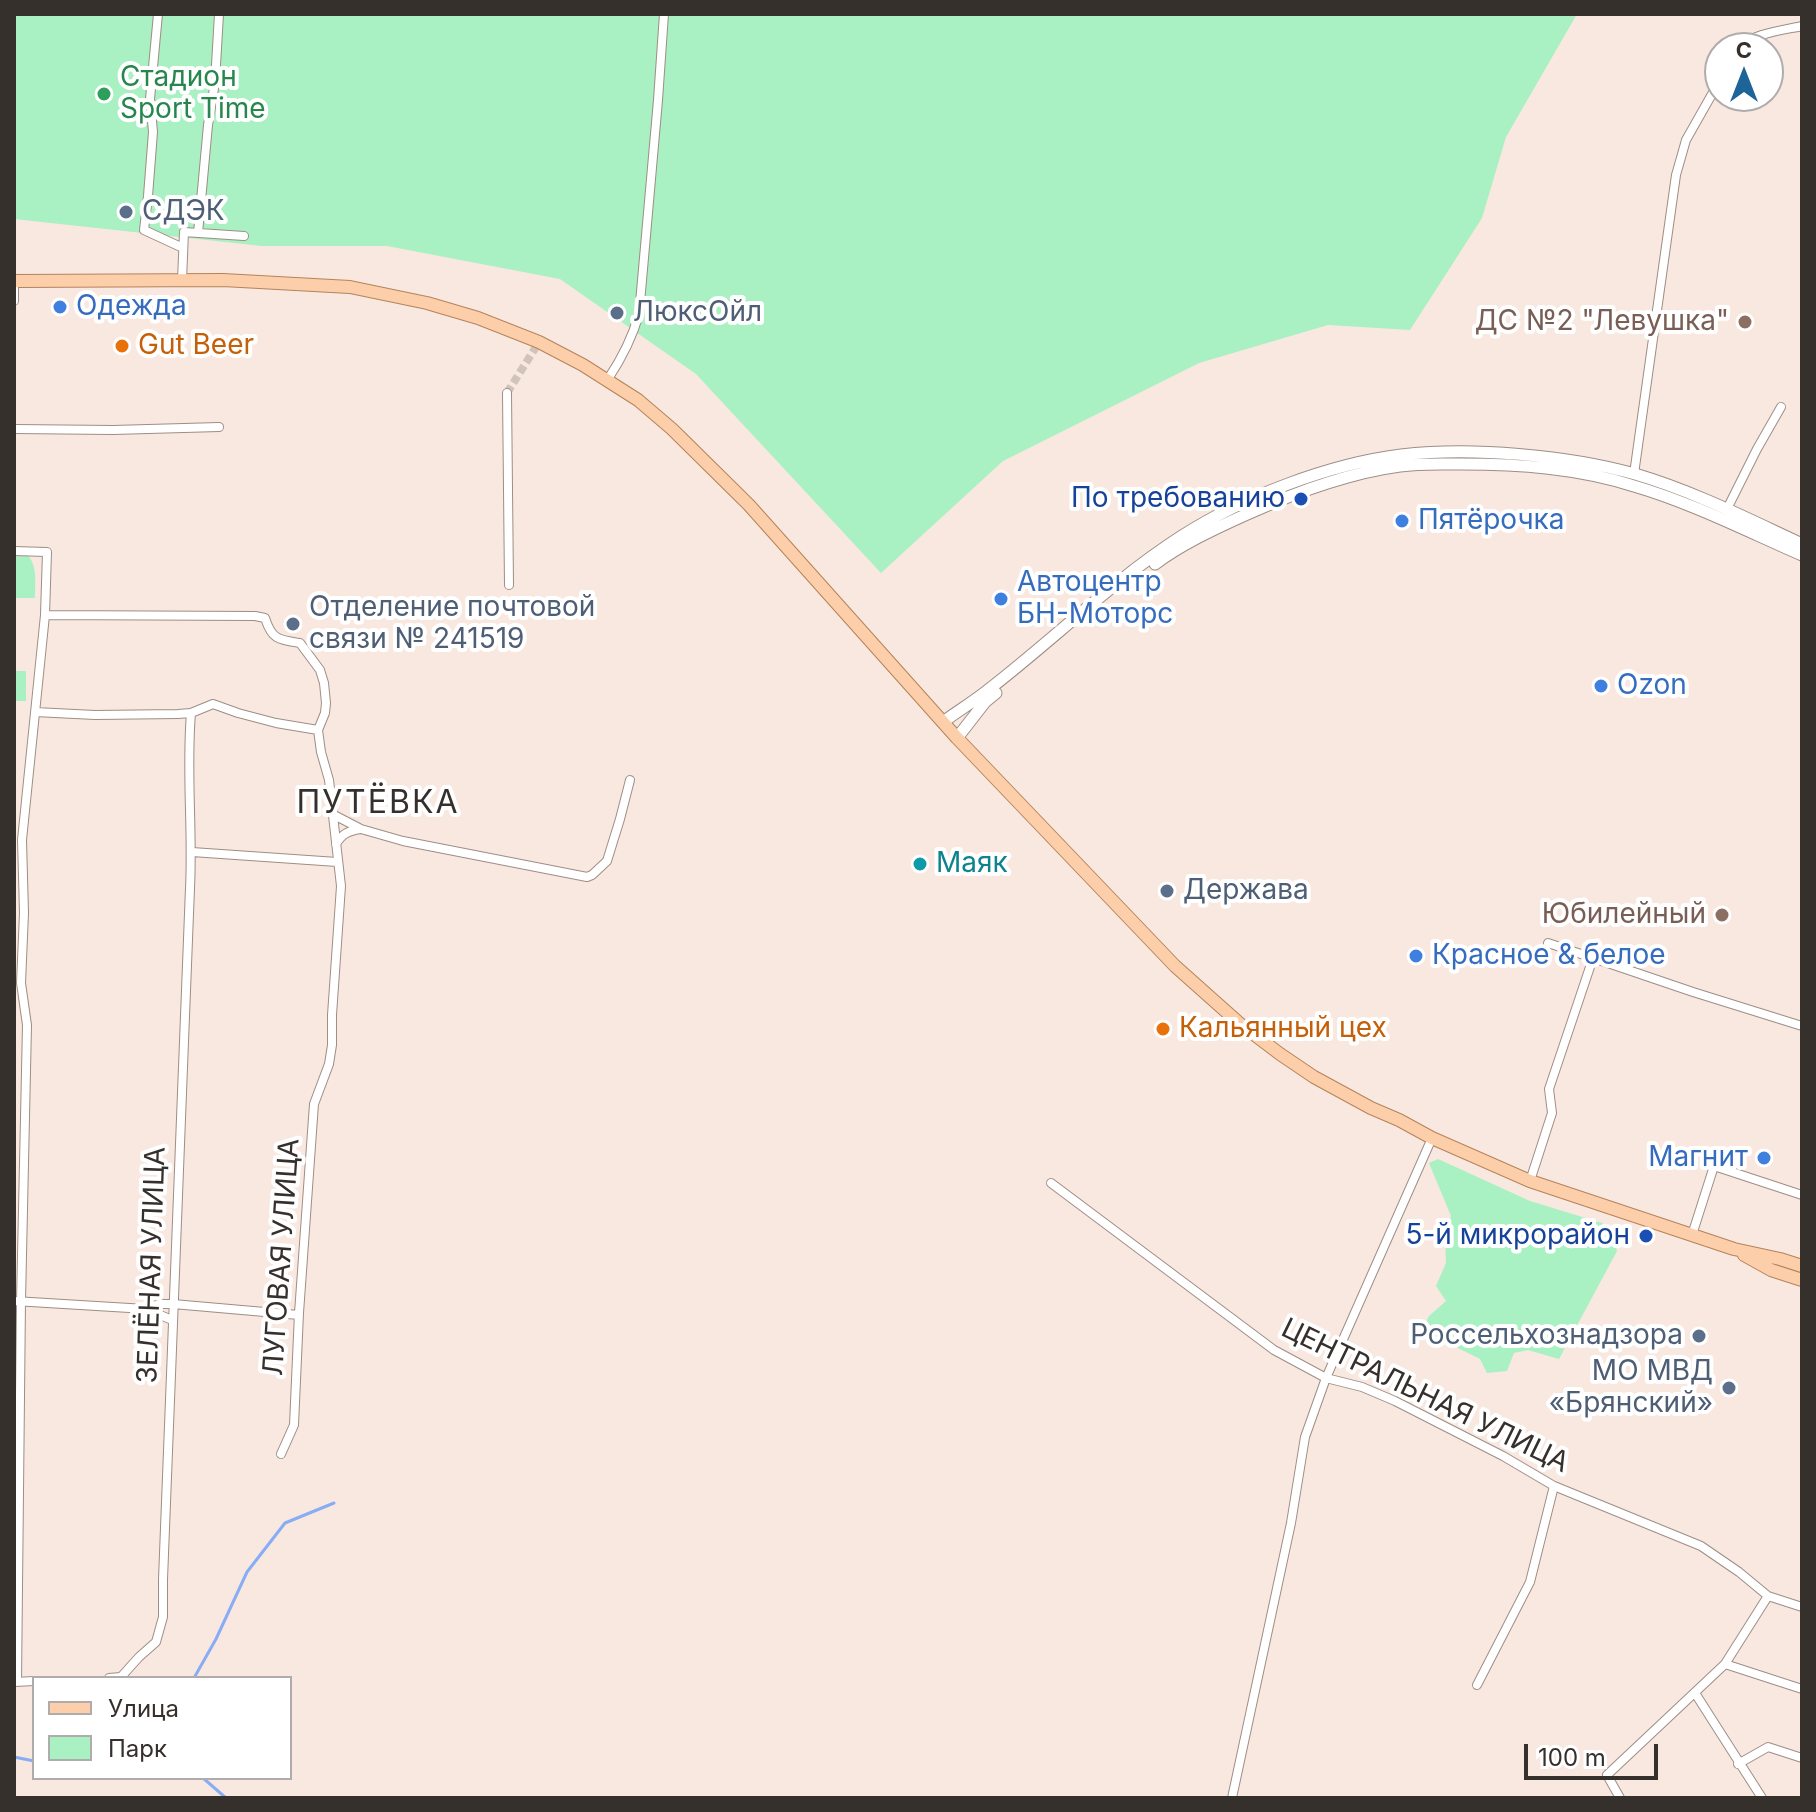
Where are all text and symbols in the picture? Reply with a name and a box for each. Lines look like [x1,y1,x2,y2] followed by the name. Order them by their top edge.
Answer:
[1704,32,1784,112] north arrow
[1736,37,1752,63] text: С
[120,61,266,127] place label: Стадион Sport Time
[95,85,113,103] marker: Стадион Sport Time
[142,195,225,229] place label: СДЭК
[117,203,135,221] marker: СДЭК
[76,290,187,324] place label: Одежда
[633,296,762,330] place label: ЛюксОйл
[51,298,69,316] marker: Одежда
[608,304,626,322] marker: ЛюксОйл
[1475,305,1729,339] place label: ДС №2 "Левушка"
[1736,313,1754,331] marker: ДС №2 "Левушка"
[138,329,254,363] place label: Gut Beer
[113,337,131,355] marker: Gut Beer
[1071,482,1285,516] place label: По требованию
[1292,490,1310,508] marker: По требованию
[1418,504,1565,538] place label: Пятёрочка
[1393,512,1411,530] marker: Пятёрочка
[1017,566,1173,632] place label: Автоцентр БН-Моторс
[992,590,1010,608] marker: Автоцентр БН-Моторс
[309,591,595,657] place label: Отделение почтовой связи № 241519
[284,615,302,633] marker: Отделение почтовой связи № 241519
[1617,669,1687,703] place label: Ozon
[1592,677,1610,695] marker: Ozon
[297,784,459,822] district label: ПУТЁВКА
[936,847,1008,881] place label: Маяк
[911,855,929,873] marker: Маяк
[1183,874,1309,908] place label: Держава
[1158,882,1176,900] marker: Держава
[1542,898,1706,932] place label: Юбилейный
[1713,906,1731,924] marker: Юбилейный
[1432,939,1666,973] place label: Красное & белое
[1407,947,1425,965] marker: Красное & белое
[1179,1012,1387,1046] place label: Кальянный цех
[1154,1020,1172,1038] marker: Кальянный цех
[257,1137,307,1377] street label: ЛУГОВАЯ УЛИЦА
[1648,1141,1748,1175] place label: Магнит
[131,1146,173,1384] street label: ЗЕЛЁНАЯ УЛИЦА
[1755,1149,1773,1167] marker: Магнит
[1405,1219,1630,1253] place label: 5-й микрорайон
[1637,1227,1655,1245] marker: 5-й микрорайон
[1276,1312,1574,1480] street label: ЦЕНТРАЛЬНАЯ УЛИЦА
[1410,1319,1683,1353] place label: Россельхознадзора
[1690,1327,1708,1345] marker: Россельхознадзора
[1549,1355,1713,1421] place label: МО МВД «Брянский»
[1720,1379,1738,1397] marker: МО МВД «Брянский»
[32,1676,292,1780] legend
[108,1694,179,1723] text: Улица
[1528,1728,1662,1778] scale bar
[108,1734,167,1763] text: Парк
[1538,1743,1606,1772] text: 100 m

